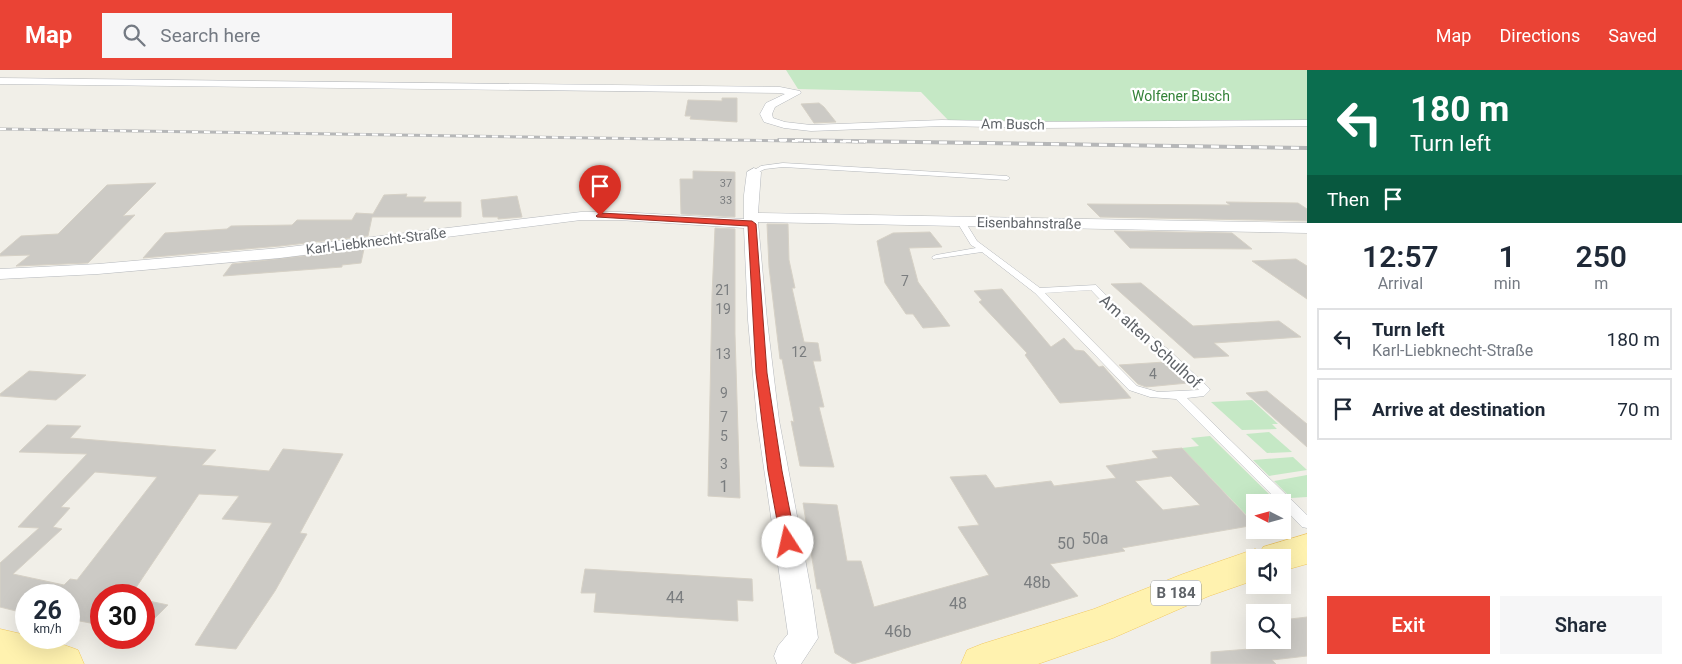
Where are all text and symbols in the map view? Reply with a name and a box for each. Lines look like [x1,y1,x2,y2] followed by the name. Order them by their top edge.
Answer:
[102,13,452,58] search box
[25,21,72,49] text: Map
[120,21,148,49] icon: search
[160,24,260,47] text: Search here
[1436,25,1471,46] text: Map
[1499,25,1580,46] text: Directions
[1608,25,1657,46] text: Saved
[1132,88,1230,104] park label: Wolfener Busch
[1410,89,1509,130] text: 180 m
[1327,90,1392,155] icon: left
[981,115,1045,133] street label: Am Busch
[1410,131,1491,156] text: Turn left
[579,165,621,216] pin
[586,172,614,200] icon: arrive
[720,177,732,190] house number: 37
[1379,185,1407,213] icon: arrive
[1327,188,1369,211] text: Then
[720,194,732,207] house number: 33
[977,214,1081,232] street label: Eisenbahnstraße
[305,224,447,258] street label: Karl-Liebknecht-Straße
[1362,239,1439,274] text: 12:57
[1499,239,1516,274] text: 1
[1576,239,1627,274] text: 250
[901,273,909,289] house number: 7
[1378,274,1423,293] text: Arrival
[1494,274,1521,293] text: min
[1594,274,1608,293] text: m
[715,282,731,298] house number: 21
[1096,291,1206,392] street label: Am alten Schulhof
[715,301,731,317] house number: 19
[1372,318,1445,341] text: Turn left
[1329,325,1357,353] icon: left
[1607,328,1660,351] text: 180 m
[1372,341,1533,360] text: Karl-Liebknecht-Straße
[791,344,807,360] house number: 12
[715,346,731,362] house number: 13
[1149,366,1157,382] house number: 4
[720,385,728,401] house number: 9
[1329,395,1357,423] icon: arrive
[1372,398,1545,421] text: Arrive at destination
[1617,398,1660,421] text: 70 m
[720,409,728,425] house number: 7
[720,428,728,444] house number: 5
[720,456,728,472] house number: 3
[720,477,729,496] house number: 1
[1246,494,1291,539] north arrow
[1246,494,1291,649] map controls
[761,515,813,567] position arrow
[1082,529,1108,548] house number: 50a
[1057,534,1075,553] house number: 50
[1246,549,1291,594] button: sound
[1024,573,1051,592] house number: 48b
[1151,580,1201,606] road number: B 184
[90,584,155,649] speed limit sign: 30
[666,588,684,607] house number: 44
[949,594,967,613] house number: 48
[33,596,62,625] text: 26
[1327,596,1490,654] button: Exit
[1500,596,1662,654] button: Share
[1246,604,1291,649] button: search
[33,622,62,636] text: km/h
[885,622,912,641] house number: 46b

